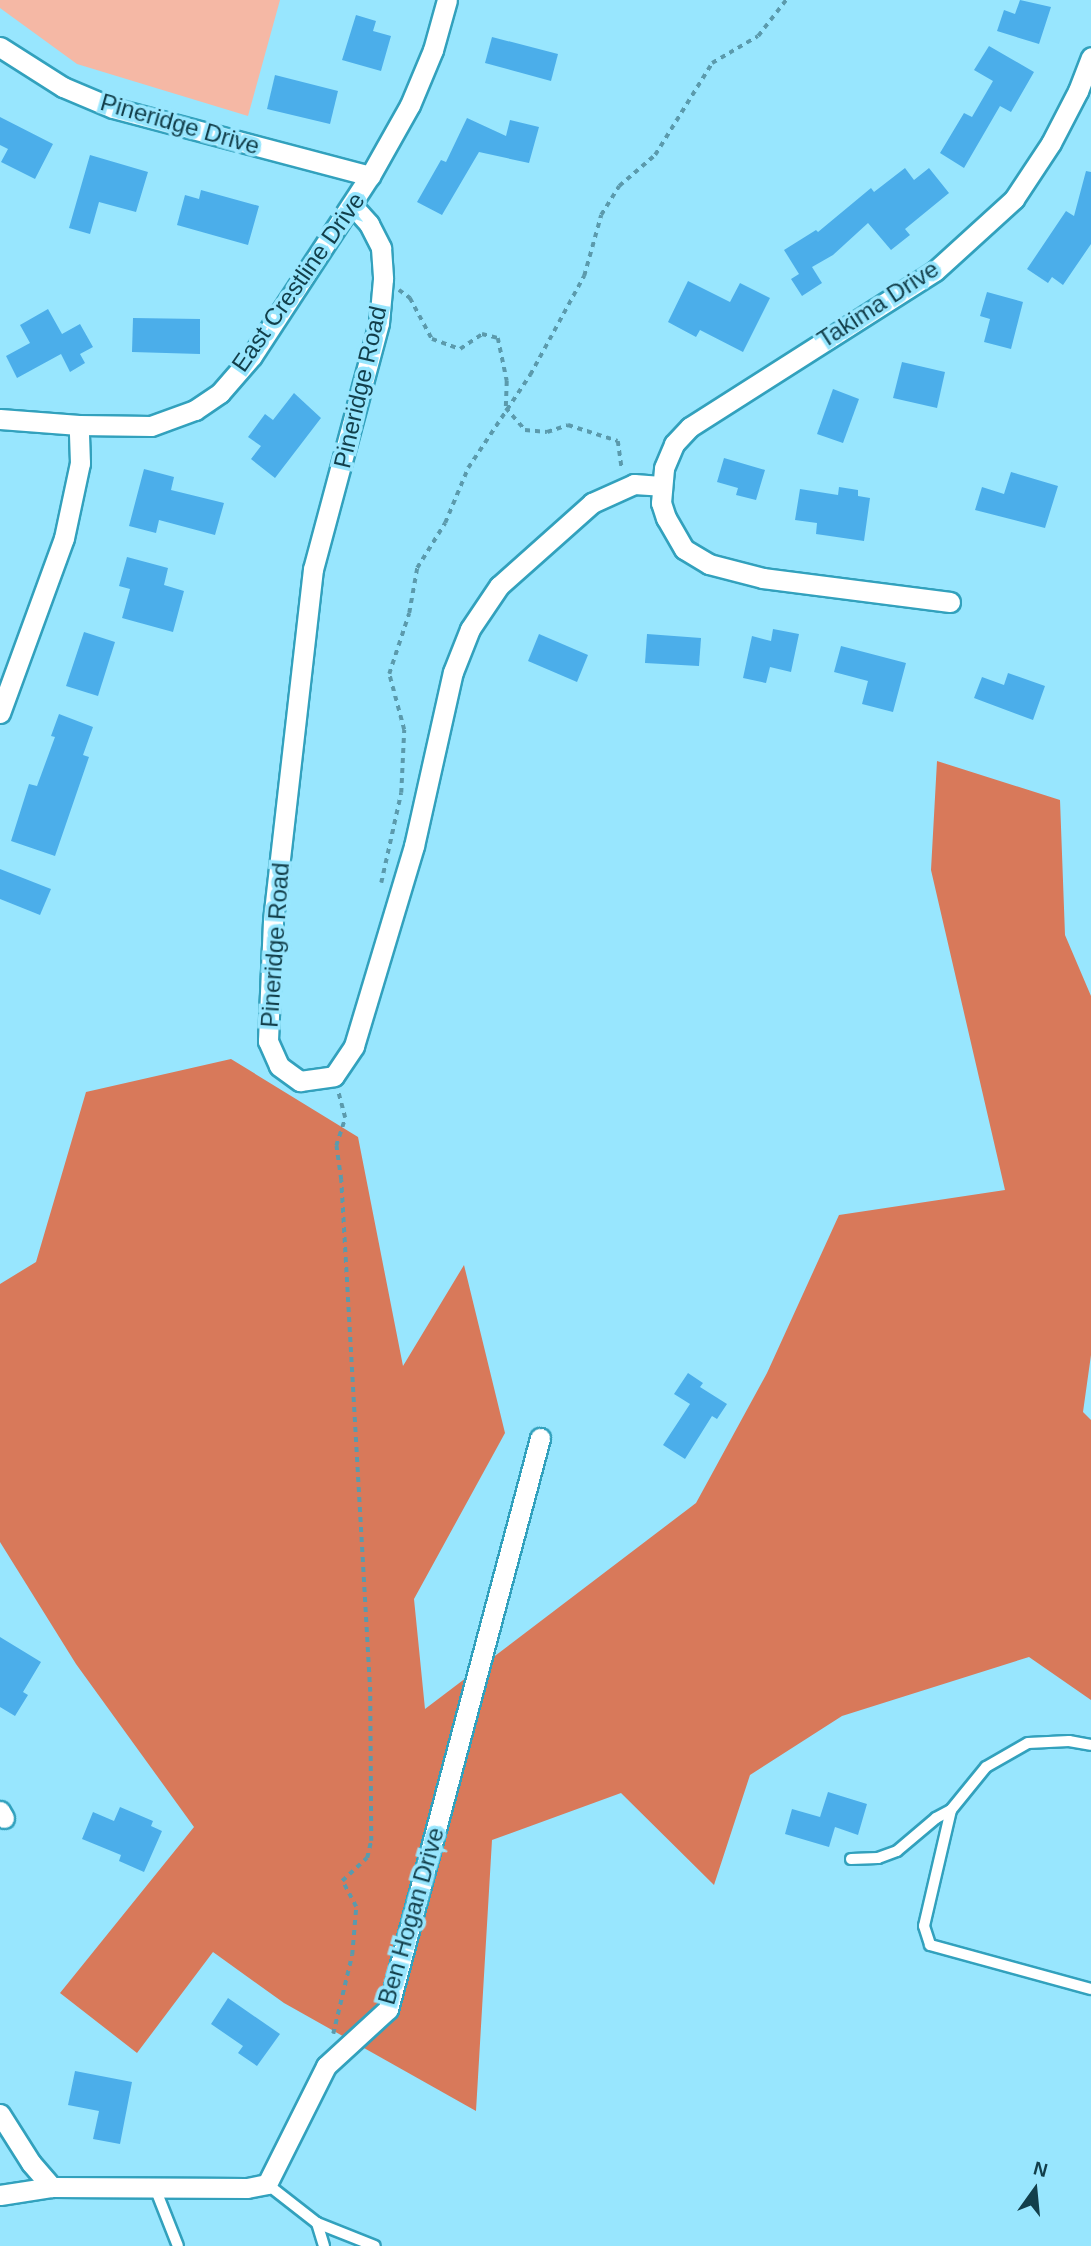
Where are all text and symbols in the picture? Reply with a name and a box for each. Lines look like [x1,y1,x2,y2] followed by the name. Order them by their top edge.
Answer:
[97,88,263,160] street label: Pineridge Drive
[225,187,371,377] street label: East Crestline Drive
[812,254,944,354] street label: Takima Drive
[327,303,393,471] street label: Pineridge Road
[255,861,295,1029] street label: Pineridge Road
[372,1824,450,2008] street label: Ben Hogan Drive
[1000,2155,1070,2225] north arrow
[1031,2157,1050,2181] text: N

